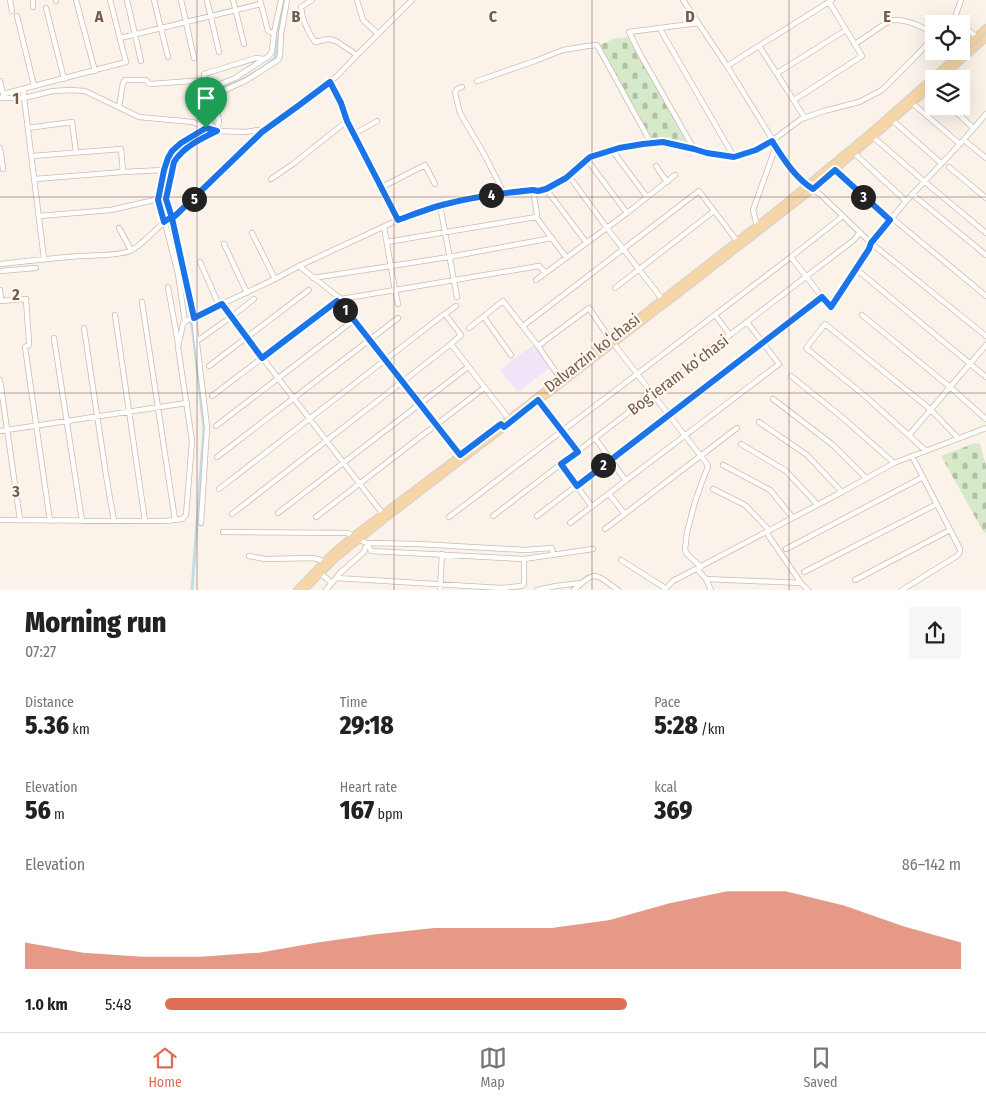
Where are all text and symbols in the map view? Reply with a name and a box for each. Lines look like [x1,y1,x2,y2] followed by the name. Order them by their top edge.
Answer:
[94,7,104,26] text: A
[292,7,301,26] text: B
[489,7,498,26] text: C
[685,7,695,26] text: D
[883,7,891,26] text: E
[925,15,970,115] map controls
[925,15,970,60] button: locate
[925,70,970,115] button: layers
[185,77,227,128] pin
[192,84,220,112] icon: arrive
[13,89,19,108] text: 1
[478,182,504,208] pin: 4
[850,184,876,210] pin: 3
[182,186,206,212] pin: 5
[488,187,495,204] text: 4
[860,189,867,206] text: 3
[191,191,198,208] text: 5
[11,285,20,304] text: 2
[332,298,358,322] pin: 1
[343,302,348,319] text: 1
[540,310,644,396] street label: Dalvarzin koʻchasi
[624,331,732,419] street label: Bogʻieram koʻchasi
[590,452,616,478] pin: 2
[600,457,607,474] text: 2
[11,482,20,501] text: 3
[25,606,166,639] text: Morning run
[909,607,961,659] button: share
[25,642,56,661] text: 07:27
[25,694,74,711] text: Distance
[340,694,367,711] text: Time
[654,694,680,711] text: Pace
[25,711,69,741] text: 5.36
[340,711,394,741] text: 29:18
[654,711,698,741] text: 5:28
[69,721,90,738] text: km
[698,721,725,738] text: /km
[25,779,78,796] text: Elevation
[340,779,397,796] text: Heart rate
[654,779,677,796] text: kcal
[25,796,51,826] text: 56
[340,796,374,826] text: 167
[654,796,693,826] text: 369
[51,806,65,823] text: m
[374,806,403,823] text: bpm
[25,855,85,874] text: Elevation
[902,855,961,874] text: 86–142 m
[25,995,68,1014] text: 1.0 km
[105,995,131,1014] text: 5:48
[148,1044,182,1091] tab: Home
[479,1044,507,1091] tab: Map
[803,1044,838,1091] tab: Saved

